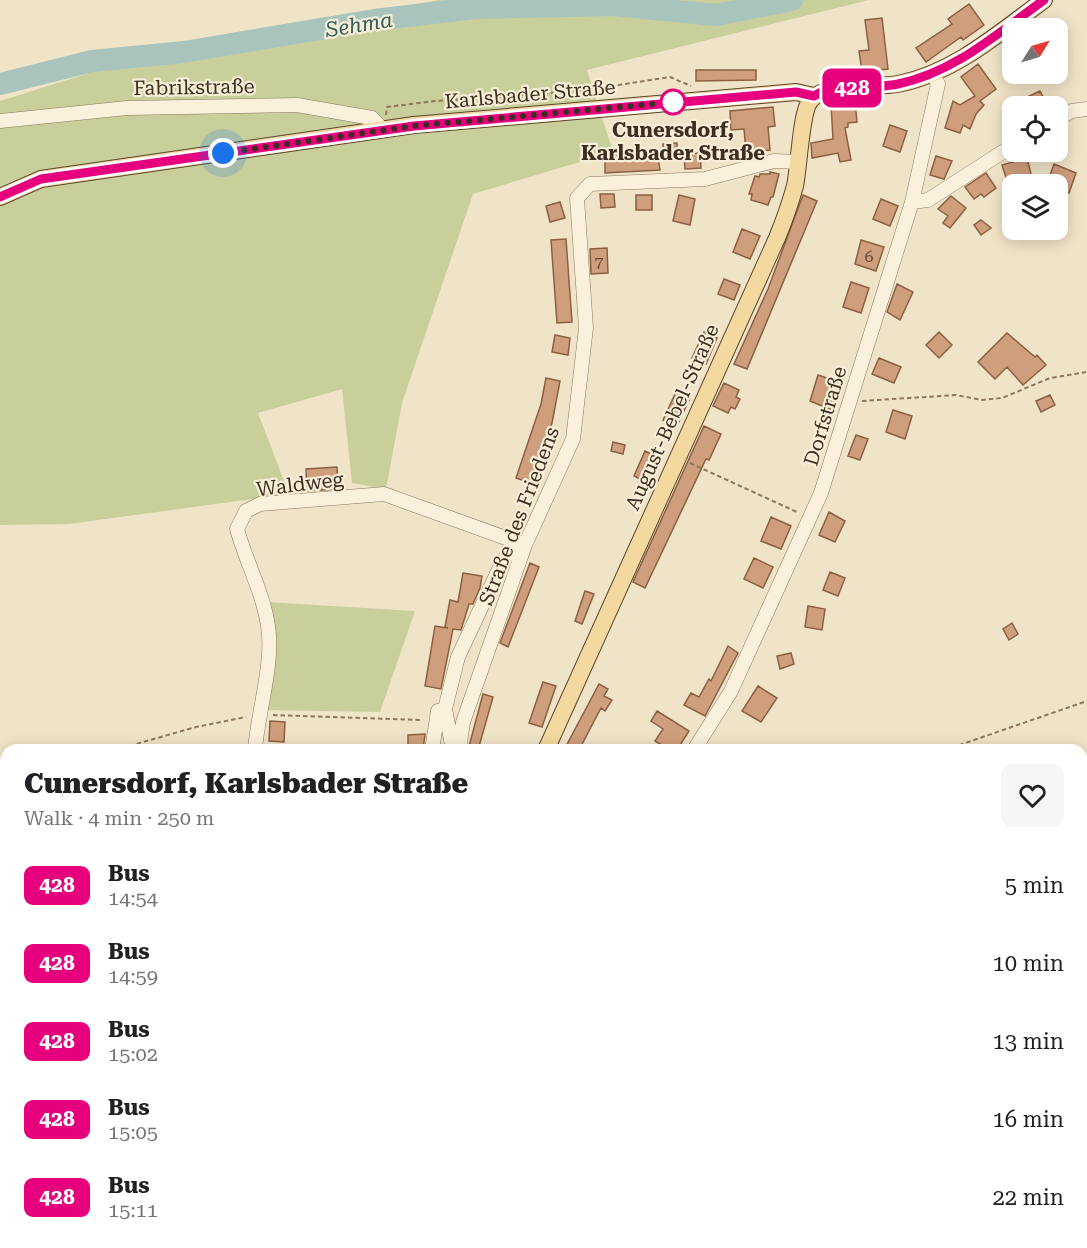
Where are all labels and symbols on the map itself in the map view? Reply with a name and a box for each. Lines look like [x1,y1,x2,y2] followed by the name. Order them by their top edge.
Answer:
[323,8,394,42] water label: Sehma
[1002,18,1068,84] north arrow
[818,68,886,107] line badge: 428
[133,74,255,100] street label: Fabrikstraße
[443,75,617,113] street label: Karlsbader Straße
[660,89,686,115] marker: Cunersdorf, Karlsbader Straße
[581,118,765,165] place label: Cunersdorf, Karlsbader Straße
[208,138,238,168] your location
[865,247,874,266] house number: 6
[595,252,604,271] house number: 7
[620,320,724,514] street label: August-Bebel-Straße
[798,363,852,469] street label: Dorfstraße
[474,423,564,609] street label: Straße des Friedens
[255,467,346,501] street label: Waldweg

